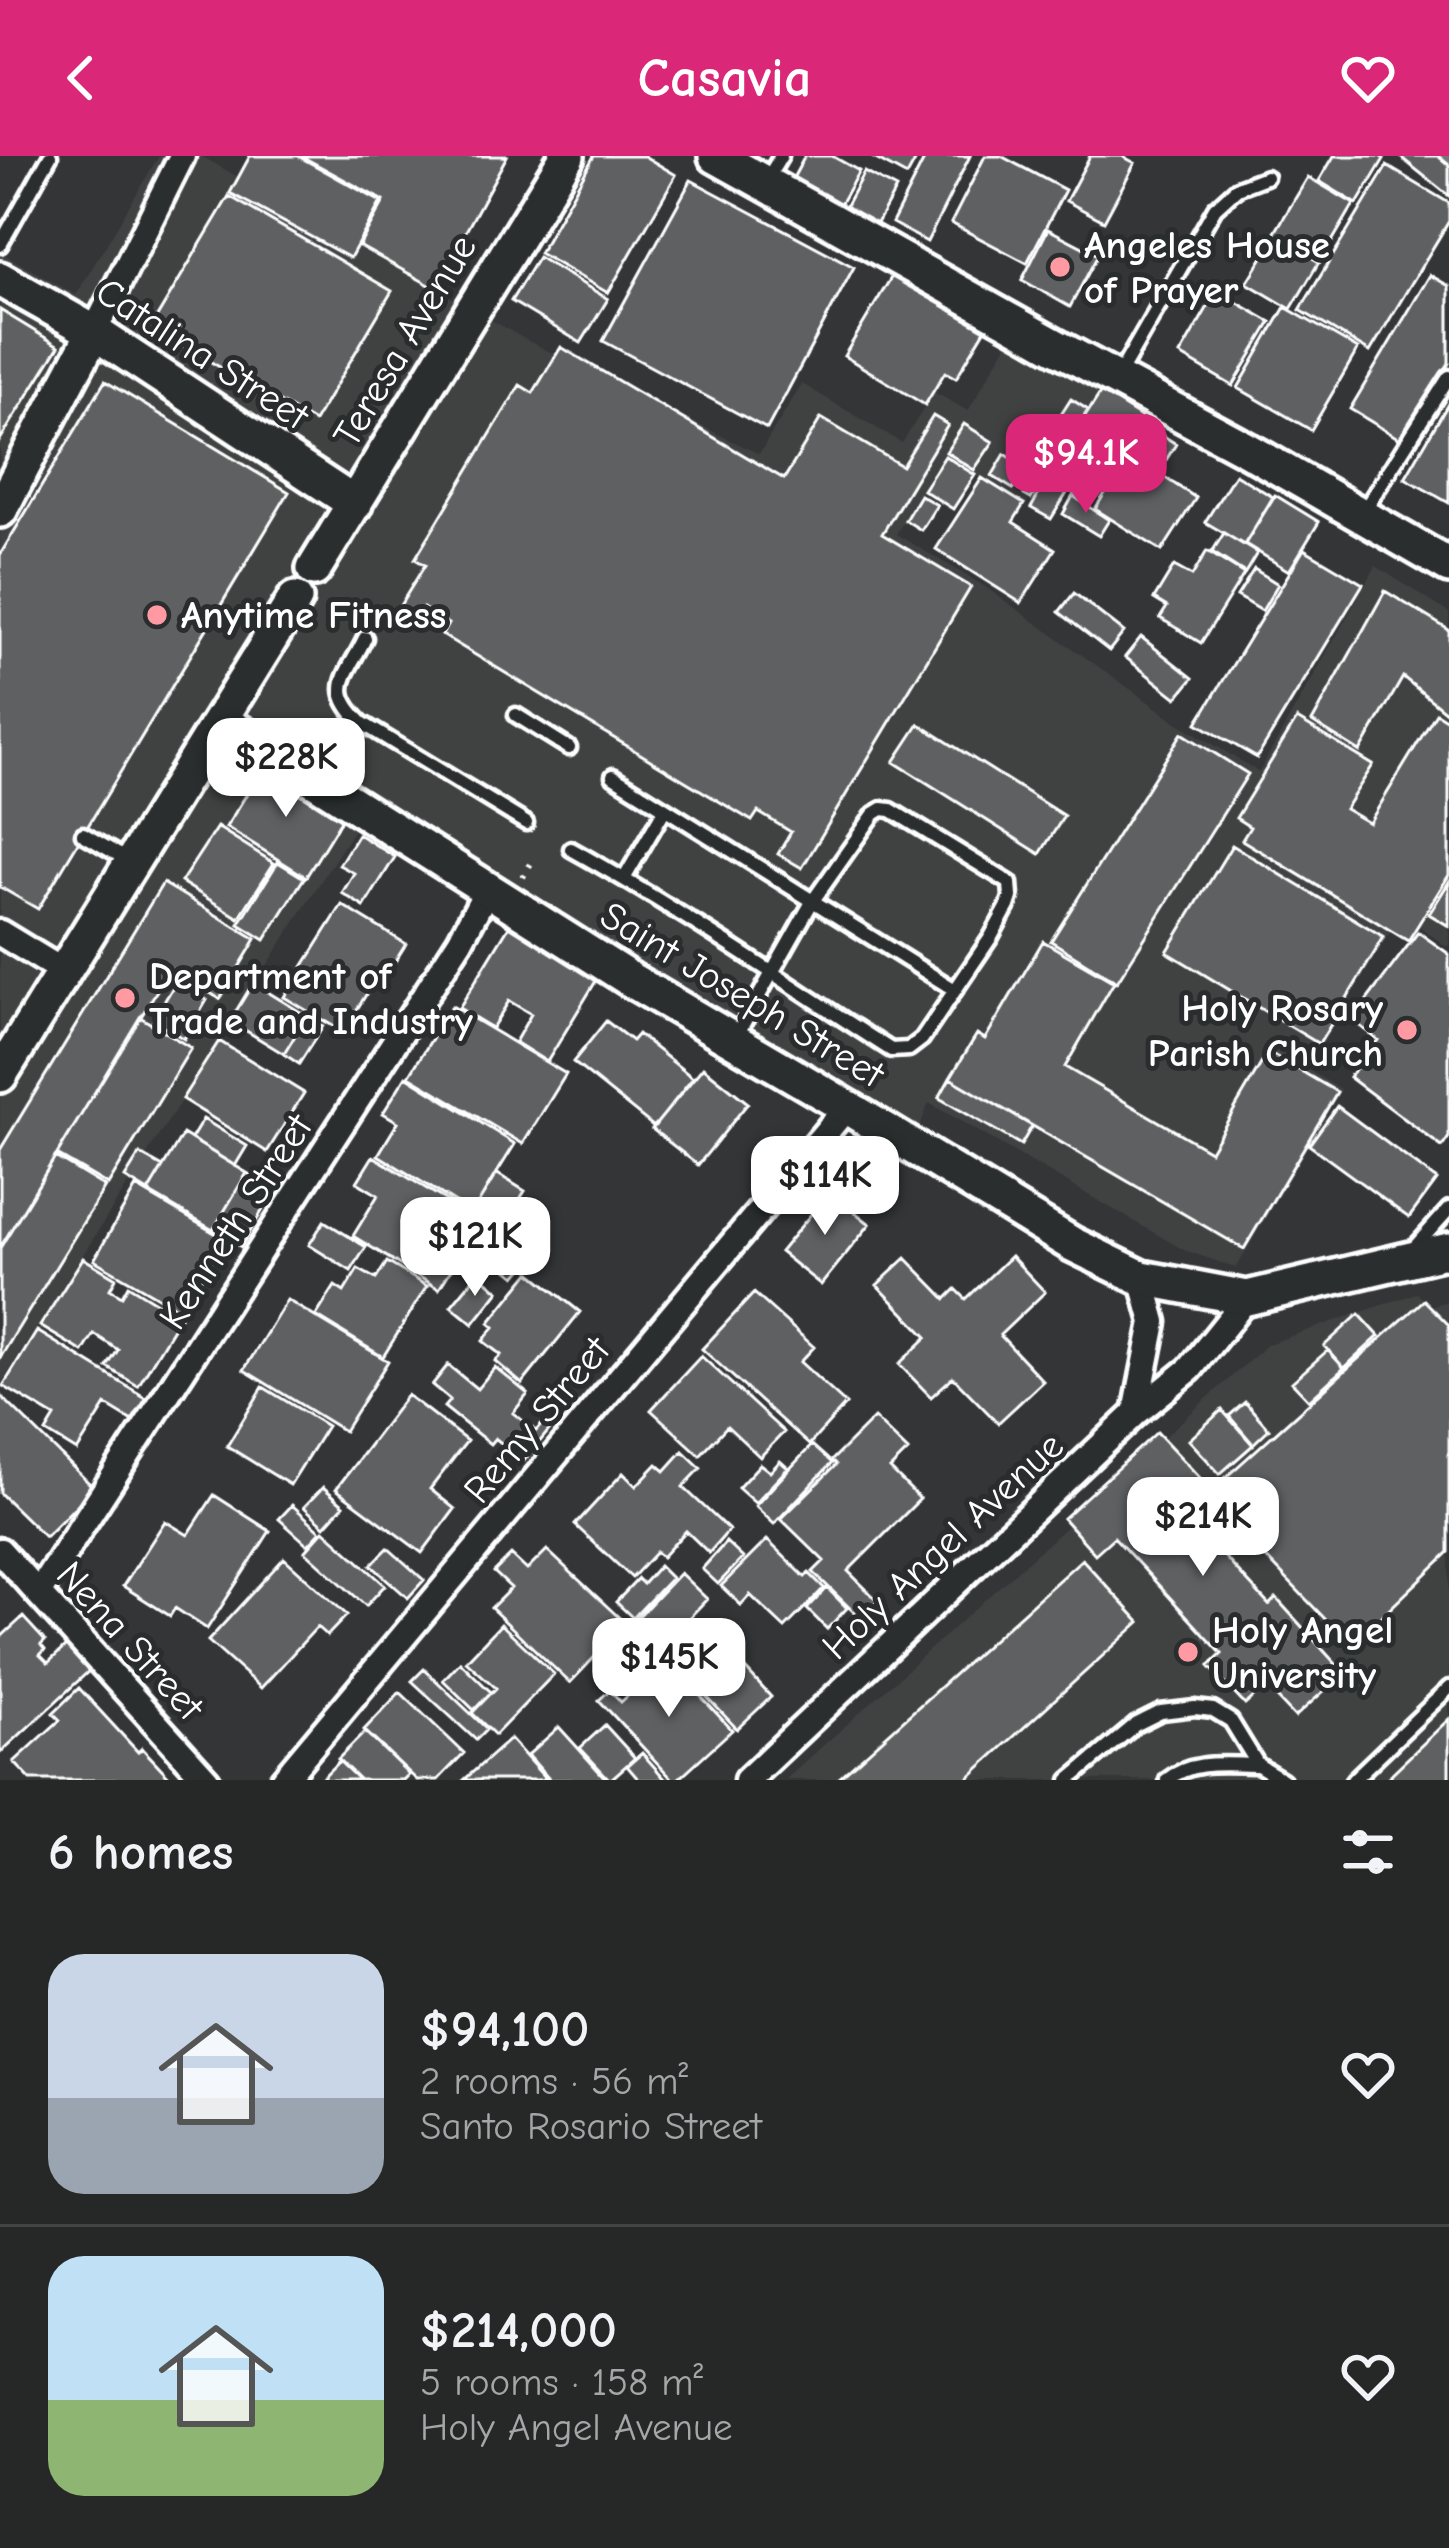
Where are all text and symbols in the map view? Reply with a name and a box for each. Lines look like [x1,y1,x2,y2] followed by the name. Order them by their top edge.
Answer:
[48,45,114,111] icon: back
[1335,45,1401,111] icon: heart
[638,47,811,110] text: Casavia
[1084,223,1330,313] place label: Angeles House of Prayer
[324,227,486,455] street label: Teresa Avenue
[1047,254,1073,280] marker: Angeles House of Prayer
[87,269,318,440] street label: Catalina Street
[988,414,1184,516] pin: $94.1K
[1033,430,1139,475] text: $94.1K
[181,593,446,638] place label: Anytime Fitness
[144,602,170,628] marker: Anytime Fitness
[202,718,370,820] pin: $228K
[234,734,338,779] text: $228K
[592,893,893,1098] street label: Saint Joseph Street
[149,954,473,1044] place label: Department of Trade and Industry
[112,985,138,1011] marker: Department of Trade and Industry
[1148,986,1383,1076] place label: Holy Rosary Parish Church
[1394,1017,1420,1043] marker: Holy Rosary Parish Church
[150,1105,323,1338] street label: Kenneth Street
[741,1136,909,1238] pin: $114K
[778,1152,872,1197] text: $114K
[391,1197,559,1299] pin: $121K
[427,1213,523,1258] text: $121K
[455,1326,621,1512] street label: Remy Street
[813,1423,1073,1669] street label: Holy Angel Avenue
[1119,1477,1287,1579] pin: $214K
[1154,1493,1252,1538] text: $214K
[47,1553,214,1731] street label: Nena Street
[1212,1608,1393,1698] place label: Holy Angel University
[585,1618,753,1720] pin: $145K
[619,1634,719,1679] text: $145K
[1175,1639,1201,1665] marker: Holy Angel University
[1335,1819,1401,1885] icon: filters
[48,1823,233,1882] text: 6 homes
[420,2000,589,2059] text: $94,100
[144,2002,288,2146] icon: home
[1335,2041,1401,2107] icon: heart
[420,2059,688,2104] text: 2 rooms · 56 m²
[420,2104,762,2149] text: Santo Rosario Street
[420,2301,617,2360] text: $214,000
[144,2304,288,2448] icon: home
[1335,2343,1401,2409] icon: heart
[420,2360,703,2405] text: 5 rooms · 158 m²
[420,2405,733,2450] text: Holy Angel Avenue

